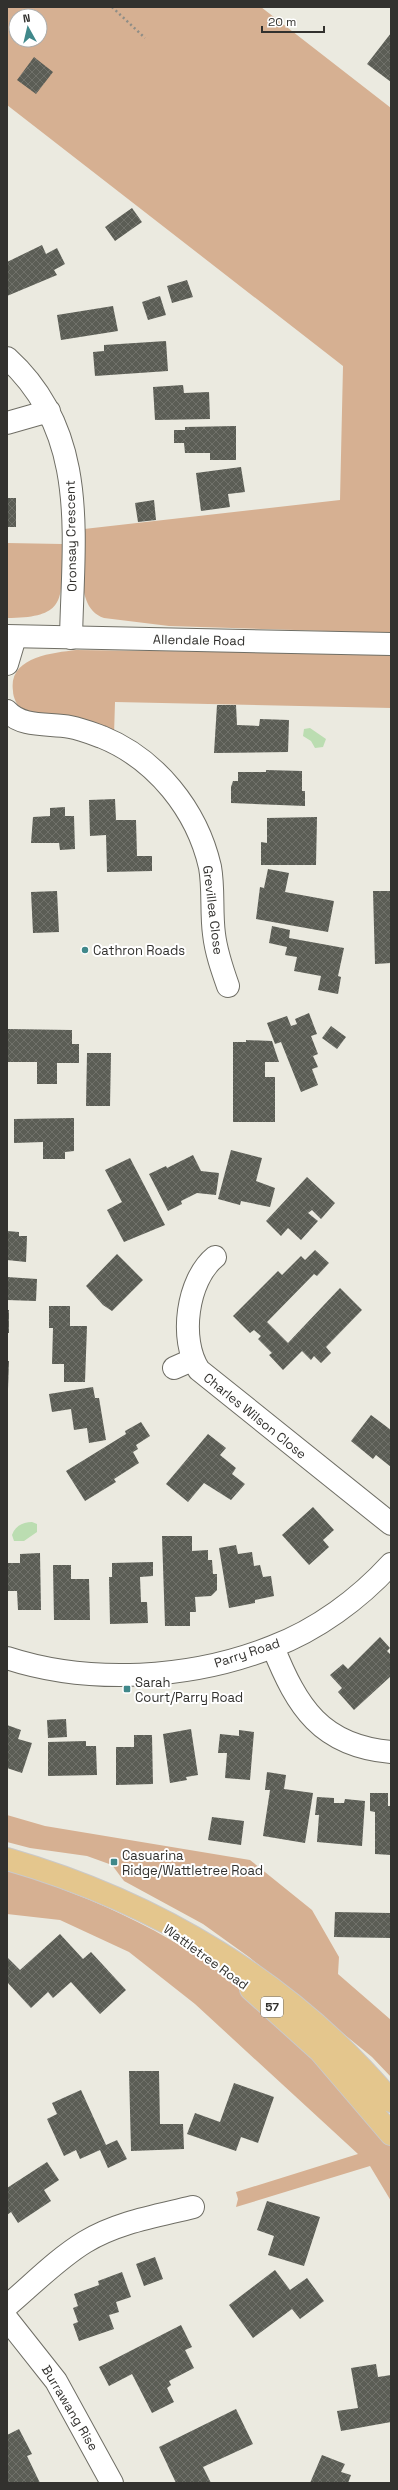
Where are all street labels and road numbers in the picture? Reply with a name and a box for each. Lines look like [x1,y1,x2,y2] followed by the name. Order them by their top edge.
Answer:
[62,480,80,592] street label: Oronsay Crescent
[153,631,245,649] street label: Allendale Road
[199,864,227,956] street label: Grevillea Close
[200,1369,310,1463] street label: Charles Wilson Close
[212,1634,282,1672] street label: Parry Road
[160,1920,252,1994] street label: Wattletree Road
[261,1997,283,2017] road number: 57
[38,2362,102,2454] street label: Burrawang Rise

